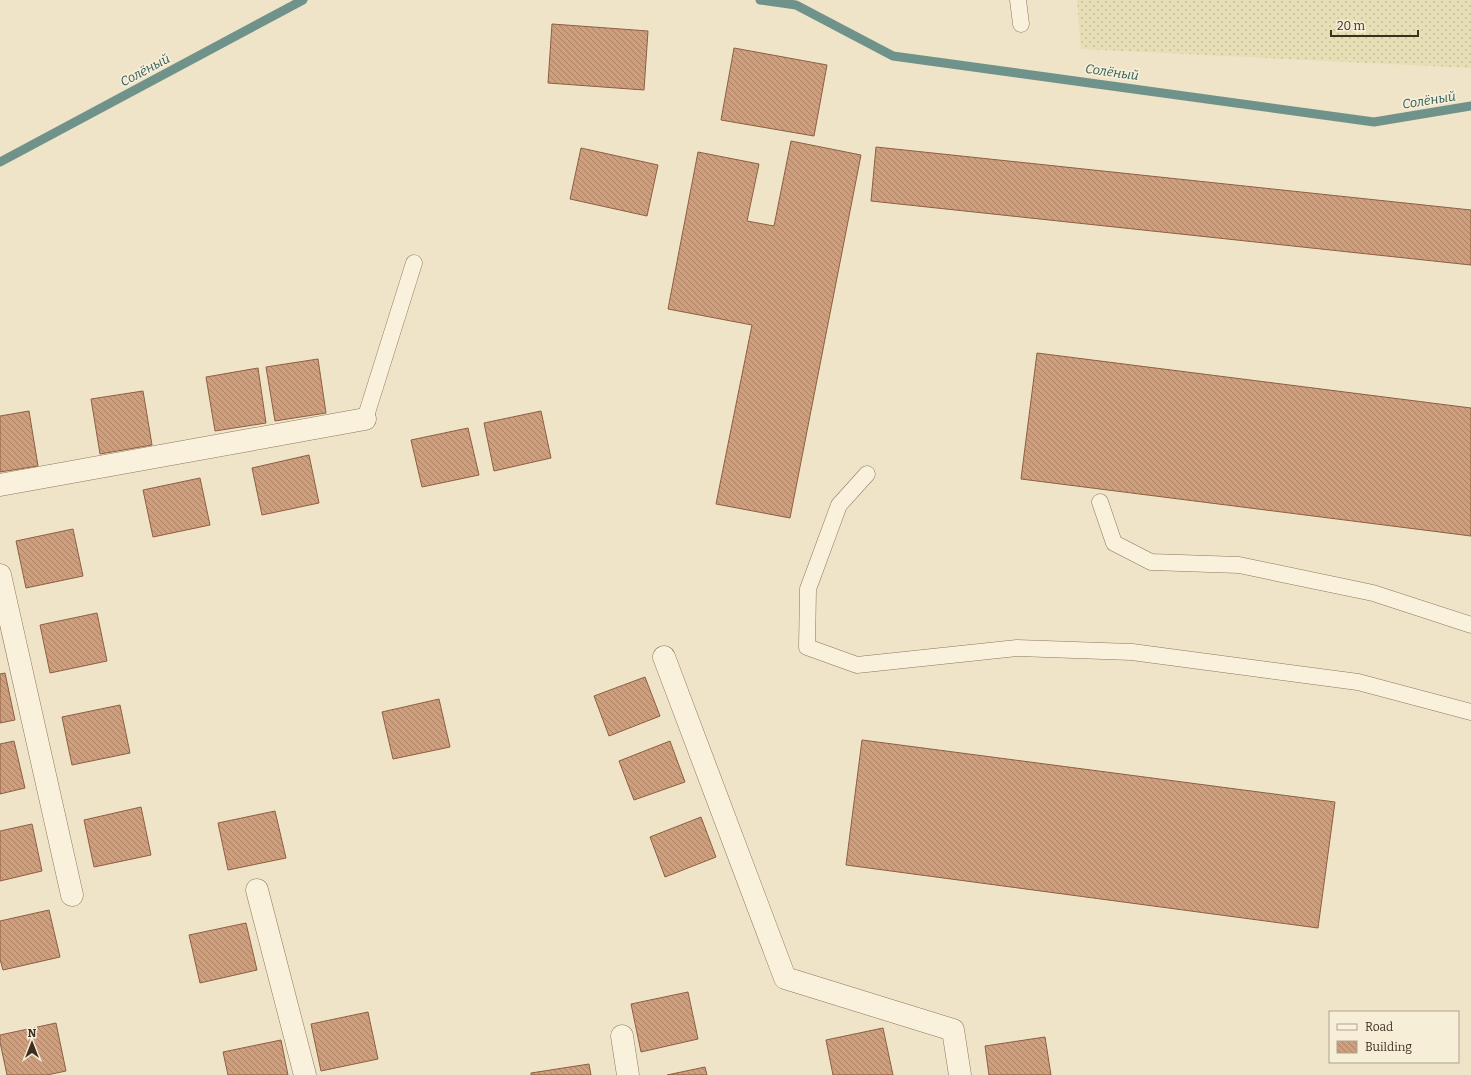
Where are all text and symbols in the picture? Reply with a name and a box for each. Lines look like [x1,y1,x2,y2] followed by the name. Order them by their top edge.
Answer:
[1331,12,1418,38] scale bar
[1337,19,1366,33] text: 20 m
[118,51,172,89] water label: Солёный
[1084,61,1140,83] water label: Солёный
[1401,88,1457,112] water label: Солёный
[1329,1011,1459,1063] legend
[1365,1020,1393,1034] text: Road
[12,1023,52,1063] north arrow
[28,1027,37,1040] text: N
[1365,1040,1412,1054] text: Building

